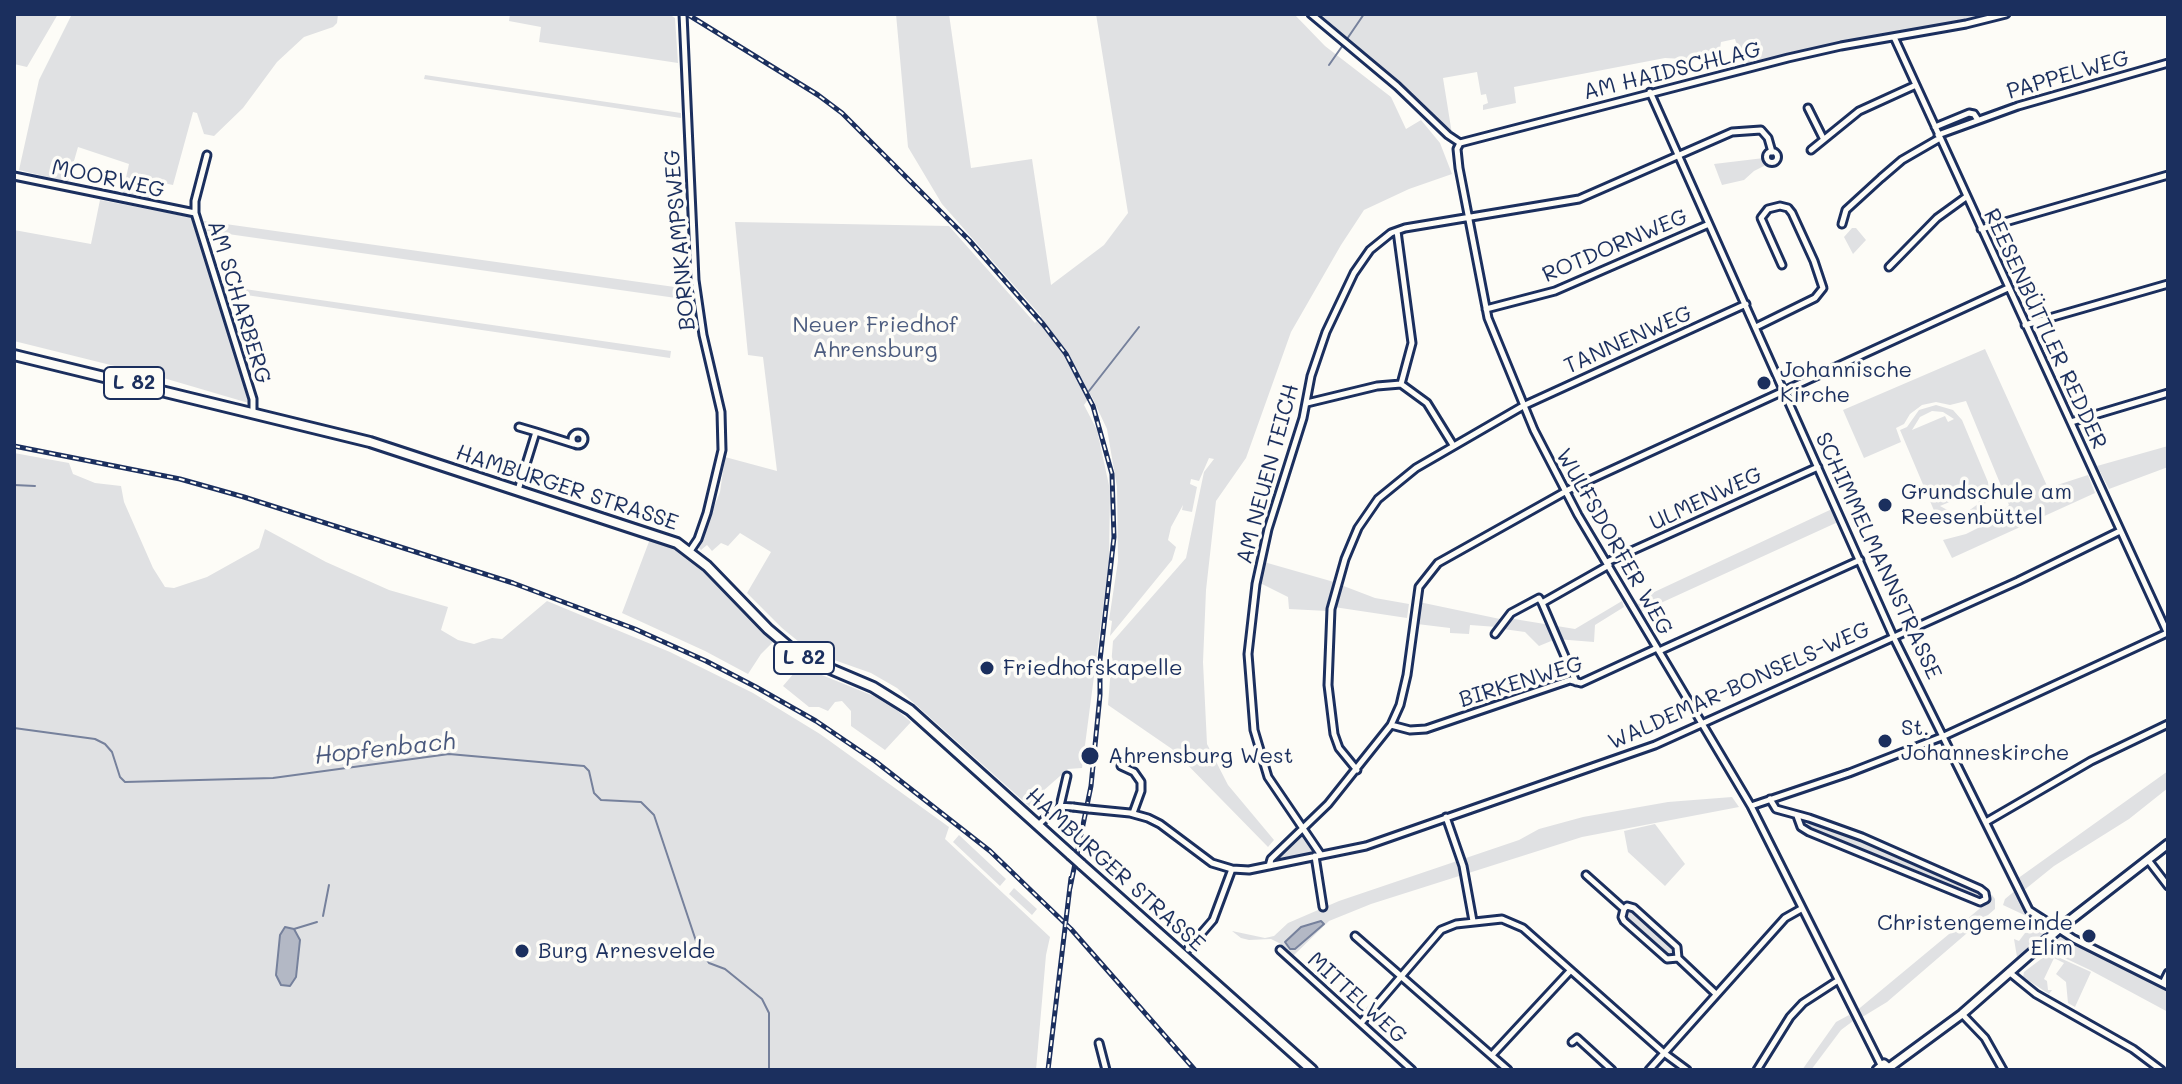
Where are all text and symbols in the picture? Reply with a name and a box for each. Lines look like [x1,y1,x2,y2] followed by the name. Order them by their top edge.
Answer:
[1580,36,1764,106] street label: AM HAIDSCHLAG
[2004,45,2132,105] street label: PAPPELWEG
[659,148,701,332] street label: BORNKAMPSWEG
[49,154,167,204] street label: MOORWEG
[1539,204,1691,288] street label: ROTDORNWEG
[1978,205,2112,453] street label: REESENBÜTTLER REDDER
[202,217,276,387] street label: AM SCHARBERG
[1560,300,1696,380] street label: TANNENWEG
[792,312,958,364] park label: Neuer Friedhof Ahrensburg
[1780,357,1912,408] place label: Johannische Kirche
[104,367,164,399] road number: L 82
[1755,374,1773,392] marker: Johannische Kirche
[1231,381,1305,567] street label: AM NEUEN TEICH
[1809,428,1947,684] street label: SCHIMMELMANNSTRASSE
[452,440,682,536] street label: HAMBURGER STRASSE
[1550,444,1678,640] street label: WULFSDORFER WEG
[1646,462,1766,536] street label: ULMENWEG
[1901,479,2072,530] place label: Grundschule am Reesenbüttel
[1876,496,1894,514] marker: Grundschule am Reesenbüttel
[1604,616,1874,756] street label: WALDEMAR-BONSELS-WEG
[774,642,834,674] road number: L 82
[1456,651,1586,713] street label: BIRKENWEG
[1003,655,1183,681] place label: Friedhofskapelle
[978,659,996,677] marker: Friedhofskapelle
[1901,715,2069,766] place label: St. Johanneskirche
[313,727,457,771] water label: Hopfenbach
[1876,732,1894,750] marker: St. Johanneskirche
[1108,743,1293,769] place label: Ahrensburg West
[1079,745,1101,767] marker: Ahrensburg West
[1020,782,1210,958] street label: HAMBURGER STRASSE
[1877,910,2073,962] place label: Christengemeinde Elim
[2080,927,2098,945] marker: Christengemeinde Elim
[538,938,716,964] place label: Burg Arnesvelde
[513,942,531,960] marker: Burg Arnesvelde
[1302,947,1412,1049] street label: MITTELWEG

